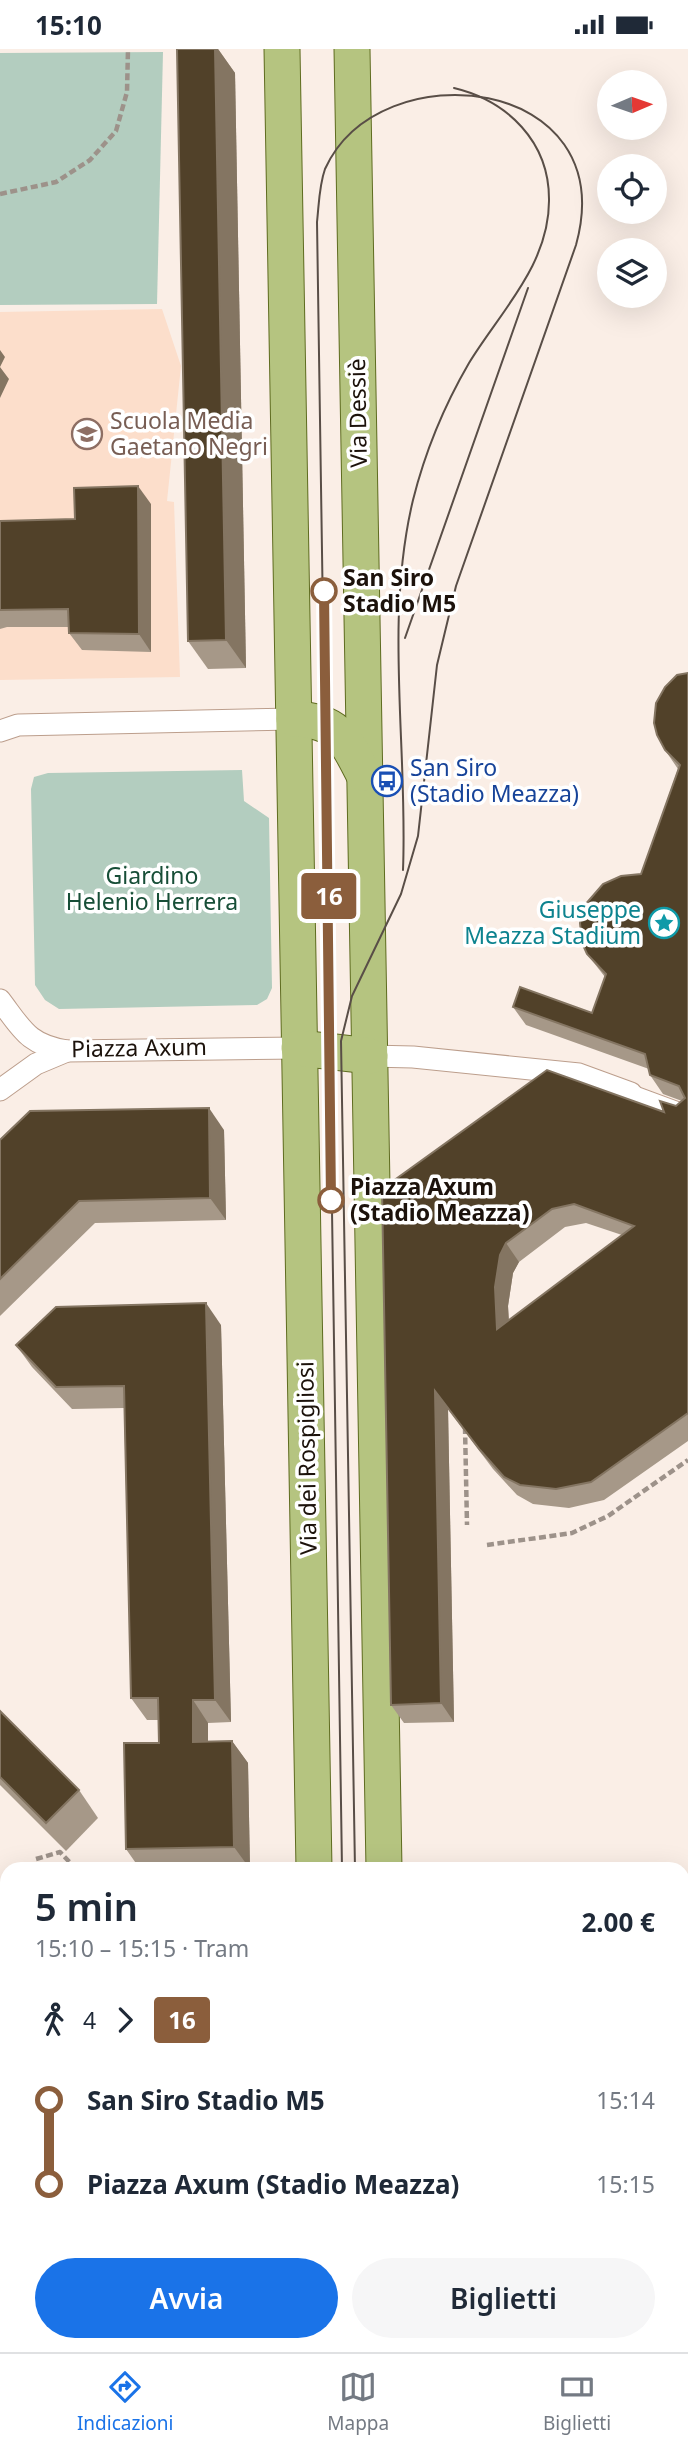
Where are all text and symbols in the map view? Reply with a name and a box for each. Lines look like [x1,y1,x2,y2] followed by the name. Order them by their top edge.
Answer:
[35,7,102,43] text: 15:10
[597,70,667,140] north arrow
[597,70,667,308] map controls
[597,154,667,224] button: locate
[597,238,667,308] button: layers
[340,358,374,468] street label: Via Dessiè
[110,404,268,462] place label: Scuola Media Gaetano Negri
[70,417,104,451] school or university icon: Scuola Media Gaetano Negri
[343,561,456,619] place label: San Siro Stadio M5
[311,578,337,604] marker: San Siro Stadio M5
[410,751,579,809] place label: San Siro (Stadio Meazza)
[370,764,404,798] bus stop icon: San Siro (Stadio Meazza)
[66,859,238,917] park label: Giardino Helenio Herrera
[298,873,360,919] line badge: 16
[315,879,343,912] text: 16
[464,893,641,951] place label: Giuseppe Meazza Stadium
[647,906,681,940] place icon: Giuseppe Meazza Stadium
[71,1030,207,1064] street label: Piazza Axum
[350,1170,529,1228] place label: Piazza Axum (Stadio Meazza)
[318,1187,344,1213] marker: Piazza Axum (Stadio Meazza)
[288,1361,324,1555] street label: Via dei Rospigliosi
[35,1880,138,1932] text: 5 min
[581,1904,655,1940] text: 2.00 €
[35,1932,249,1964] text: 15:10 – 15:15 · Tram
[35,2001,73,2039] icon: walk
[106,2001,144,2039] icon: forward
[168,2003,196,2036] text: 16
[83,2004,96,2036] text: 4
[87,2082,325,2118] text: San Siro Stadio M5
[596,2084,655,2116] text: 15:14
[87,2166,459,2202] text: Piazza Axum (Stadio Meazza)
[596,2168,655,2200] text: 15:15
[35,2258,338,2338] button: Avvia
[352,2258,655,2338] button: Biglietti
[77,2368,173,2436] tab: Indicazioni
[327,2368,389,2436] tab: Mappa
[543,2368,611,2436] tab: Biglietti

